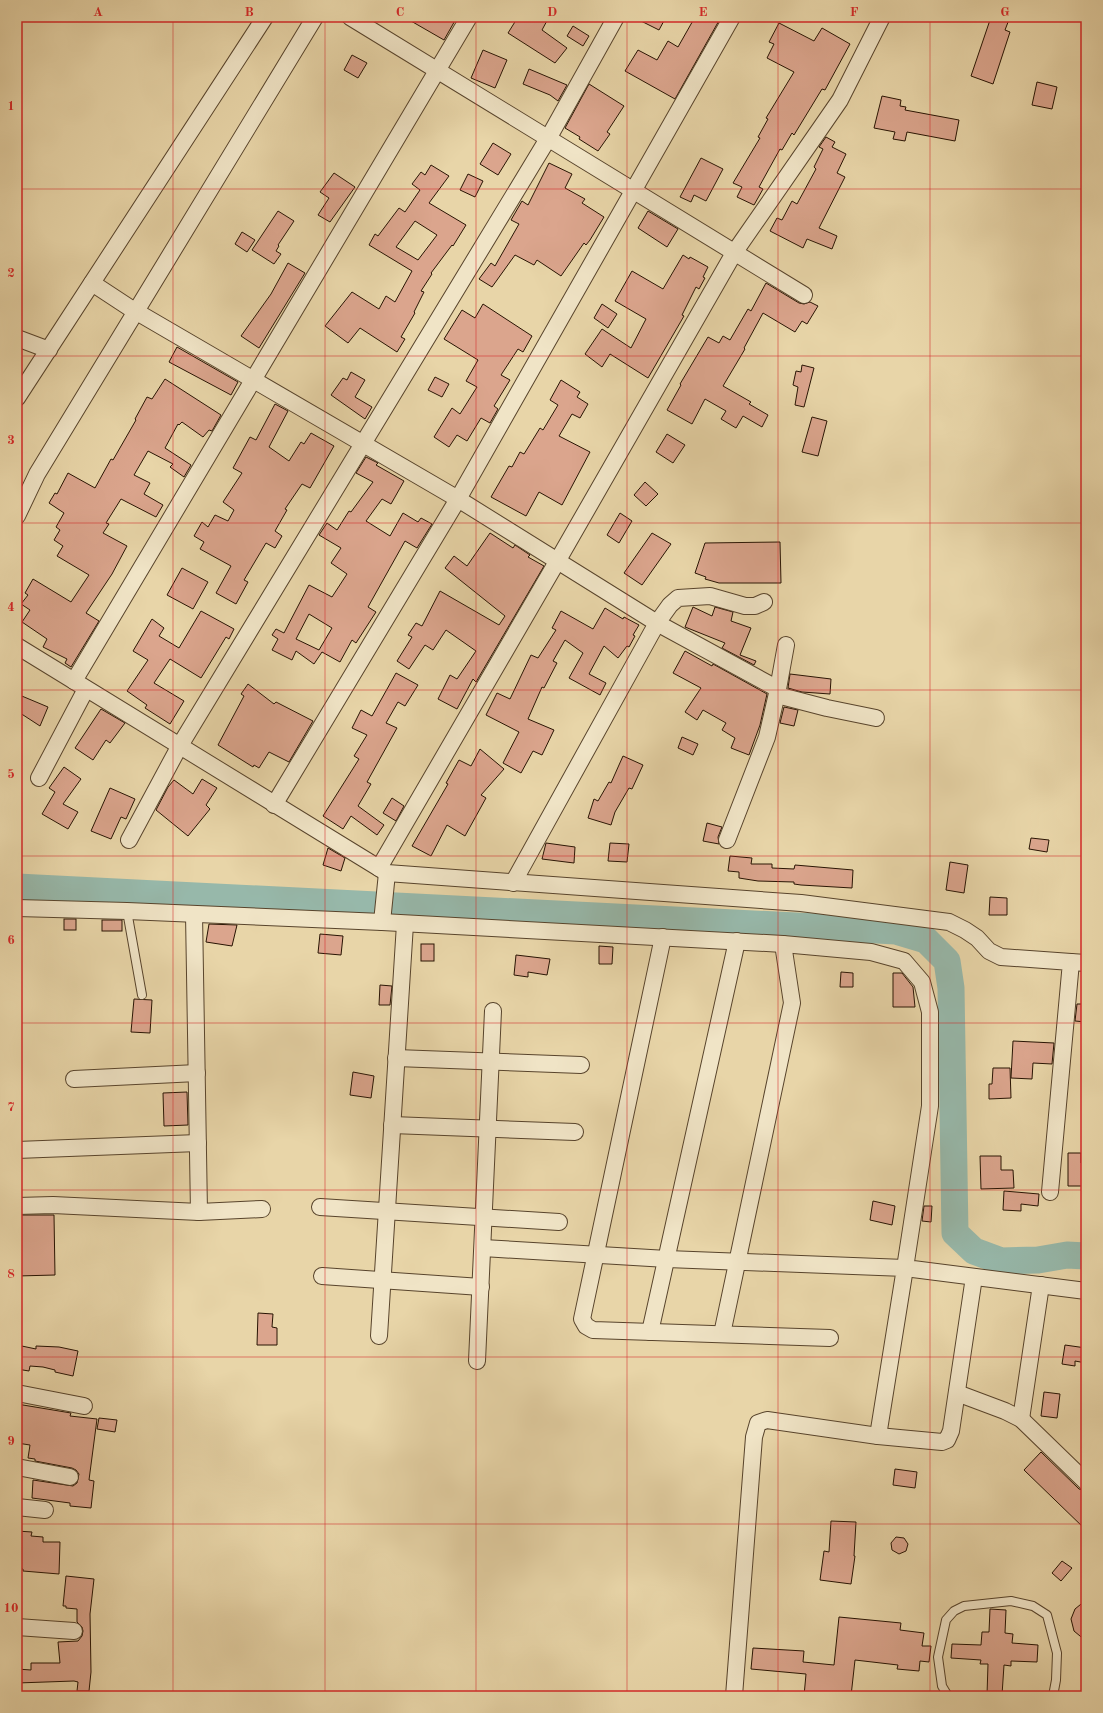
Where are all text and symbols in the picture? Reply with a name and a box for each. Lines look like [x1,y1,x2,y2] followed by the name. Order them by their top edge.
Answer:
[93,6,103,19] text: A
[244,6,254,19] text: B
[396,6,404,19] text: C
[547,6,557,19] text: D
[699,6,708,19] text: E
[850,6,859,19] text: F
[1000,6,1010,19] text: G
[7,100,15,113] text: 1
[7,267,15,280] text: 2
[7,434,15,447] text: 3
[7,601,15,614] text: 4
[7,768,15,781] text: 5
[7,934,15,947] text: 6
[7,1101,15,1114] text: 7
[7,1268,15,1281] text: 8
[7,1435,15,1448] text: 9
[3,1602,19,1615] text: 10

